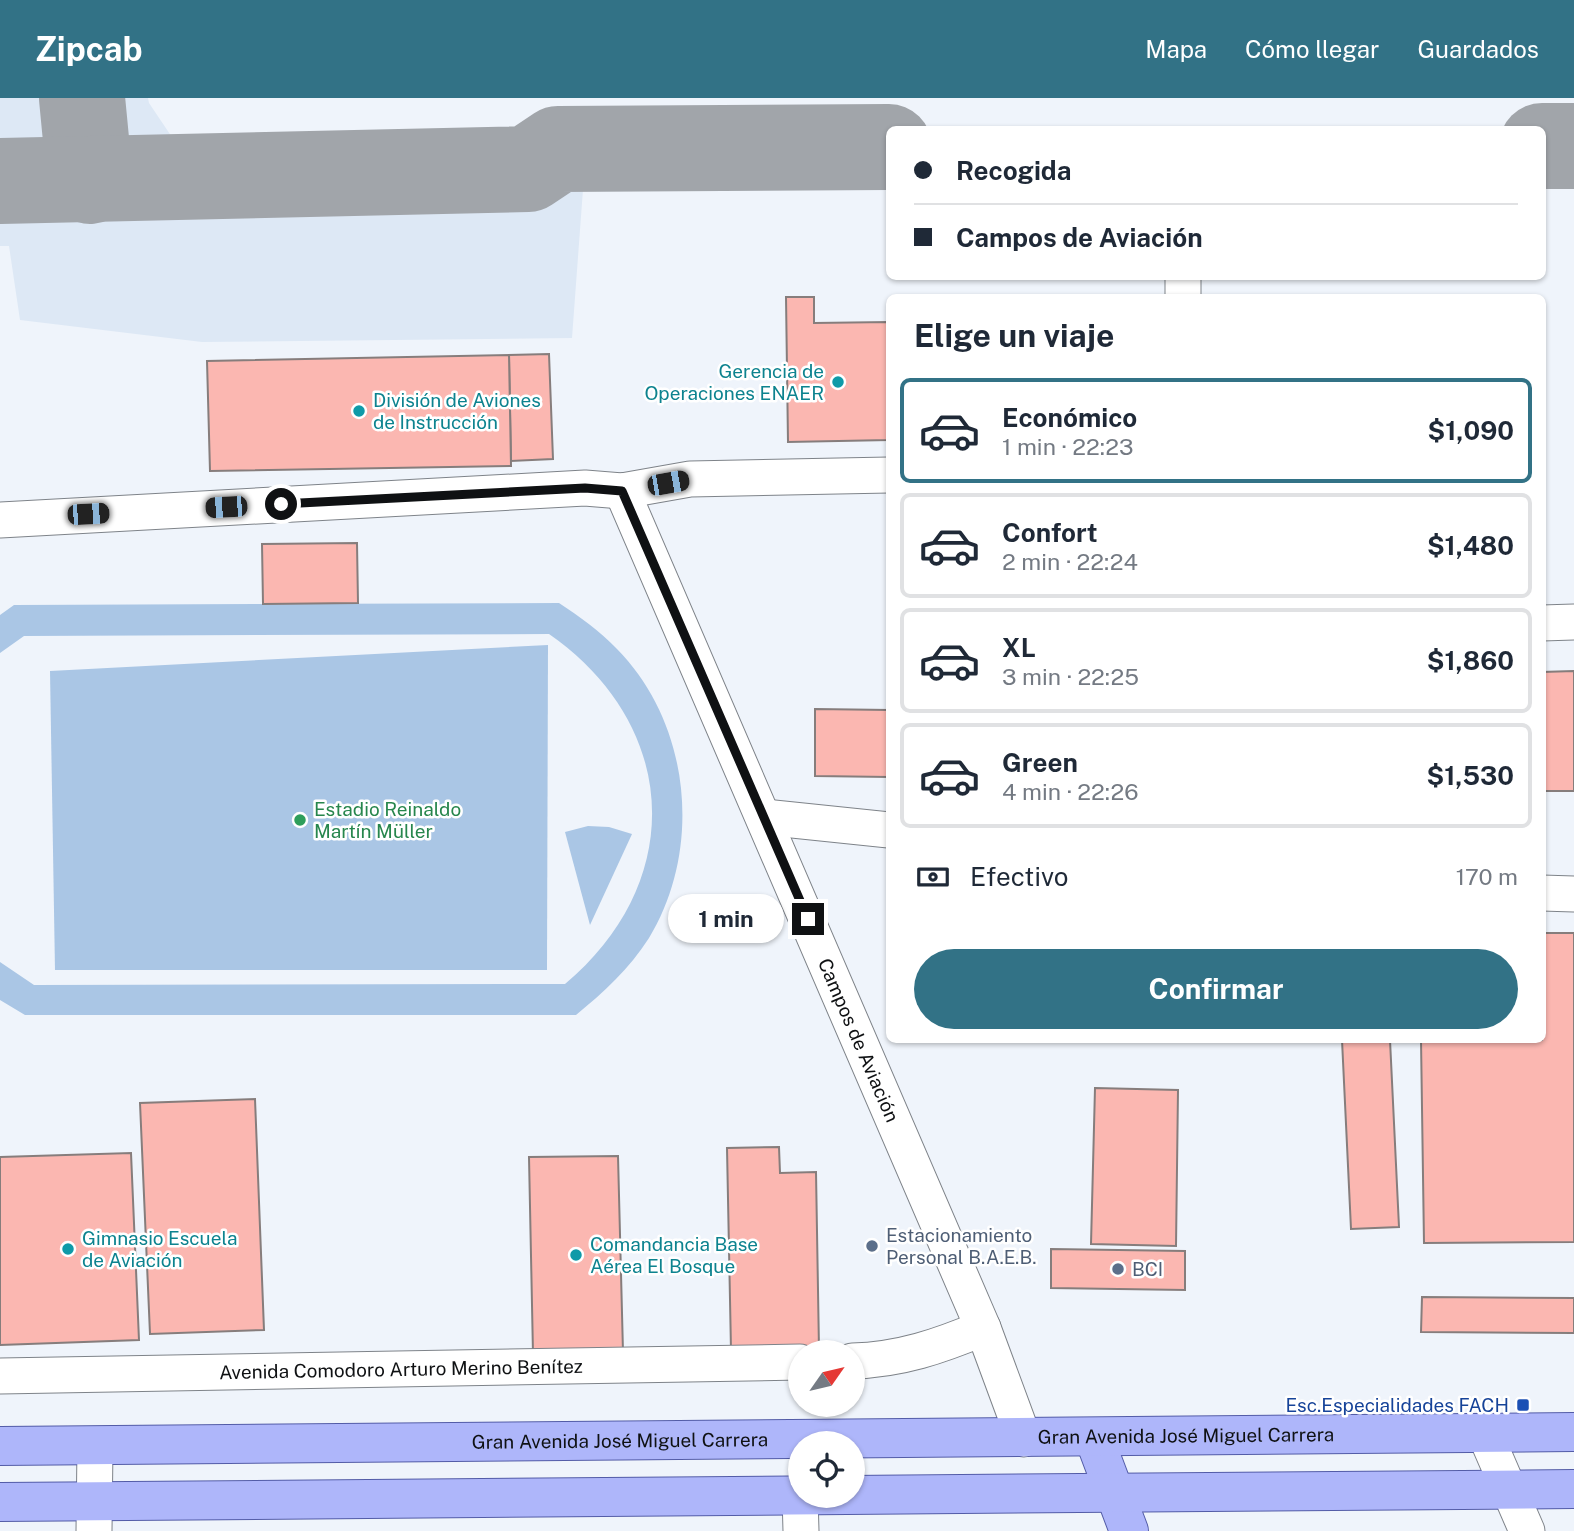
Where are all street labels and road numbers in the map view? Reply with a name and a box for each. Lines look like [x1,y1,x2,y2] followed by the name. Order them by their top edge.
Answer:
[814,955,904,1125] street label: Campos de Aviación
[219,1355,583,1383] street label: Avenida Comodoro Arturo Merino Benítez
[1038,1423,1334,1448] street label: Gran Avenida José Miguel Carrera
[472,1428,768,1453] street label: Gran Avenida José Miguel Carrera

